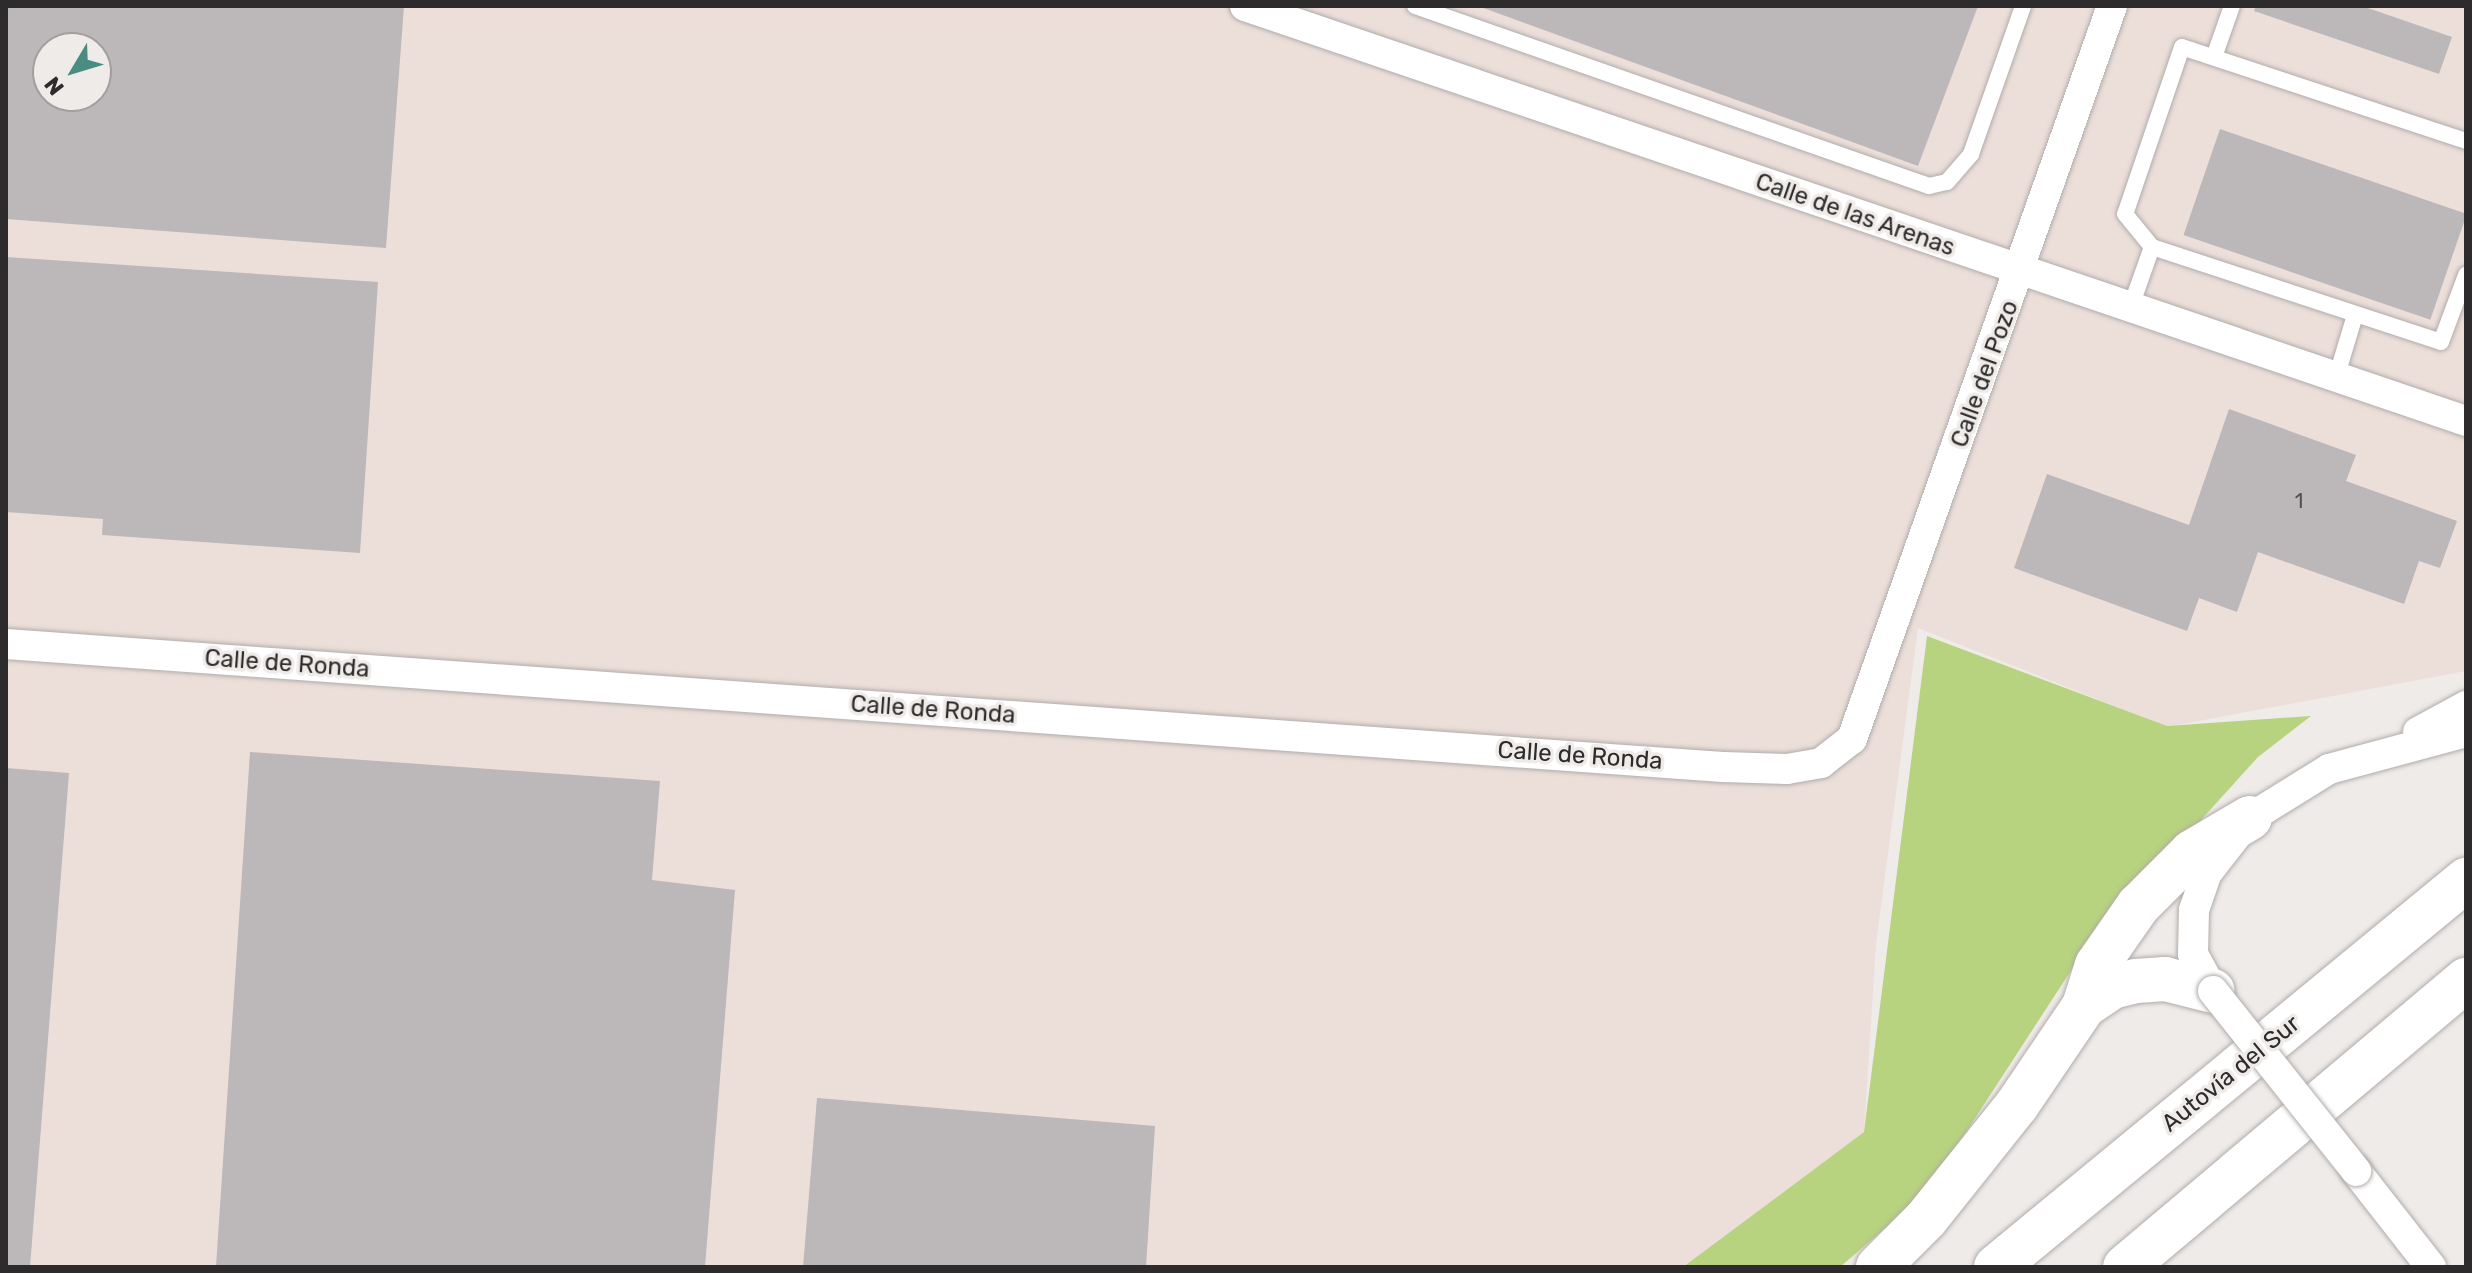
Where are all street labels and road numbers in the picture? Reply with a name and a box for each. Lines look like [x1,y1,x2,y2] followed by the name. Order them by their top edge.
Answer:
[1751,167,1959,263] street label: Calle de las Arenas
[1945,297,2025,451] street label: Calle del Pozo
[204,644,370,684] street label: Calle de Ronda
[850,690,1016,730] street label: Calle de Ronda
[1497,736,1663,776] street label: Calle de Ronda
[2156,1010,2306,1138] street label: Autovía del Sur

